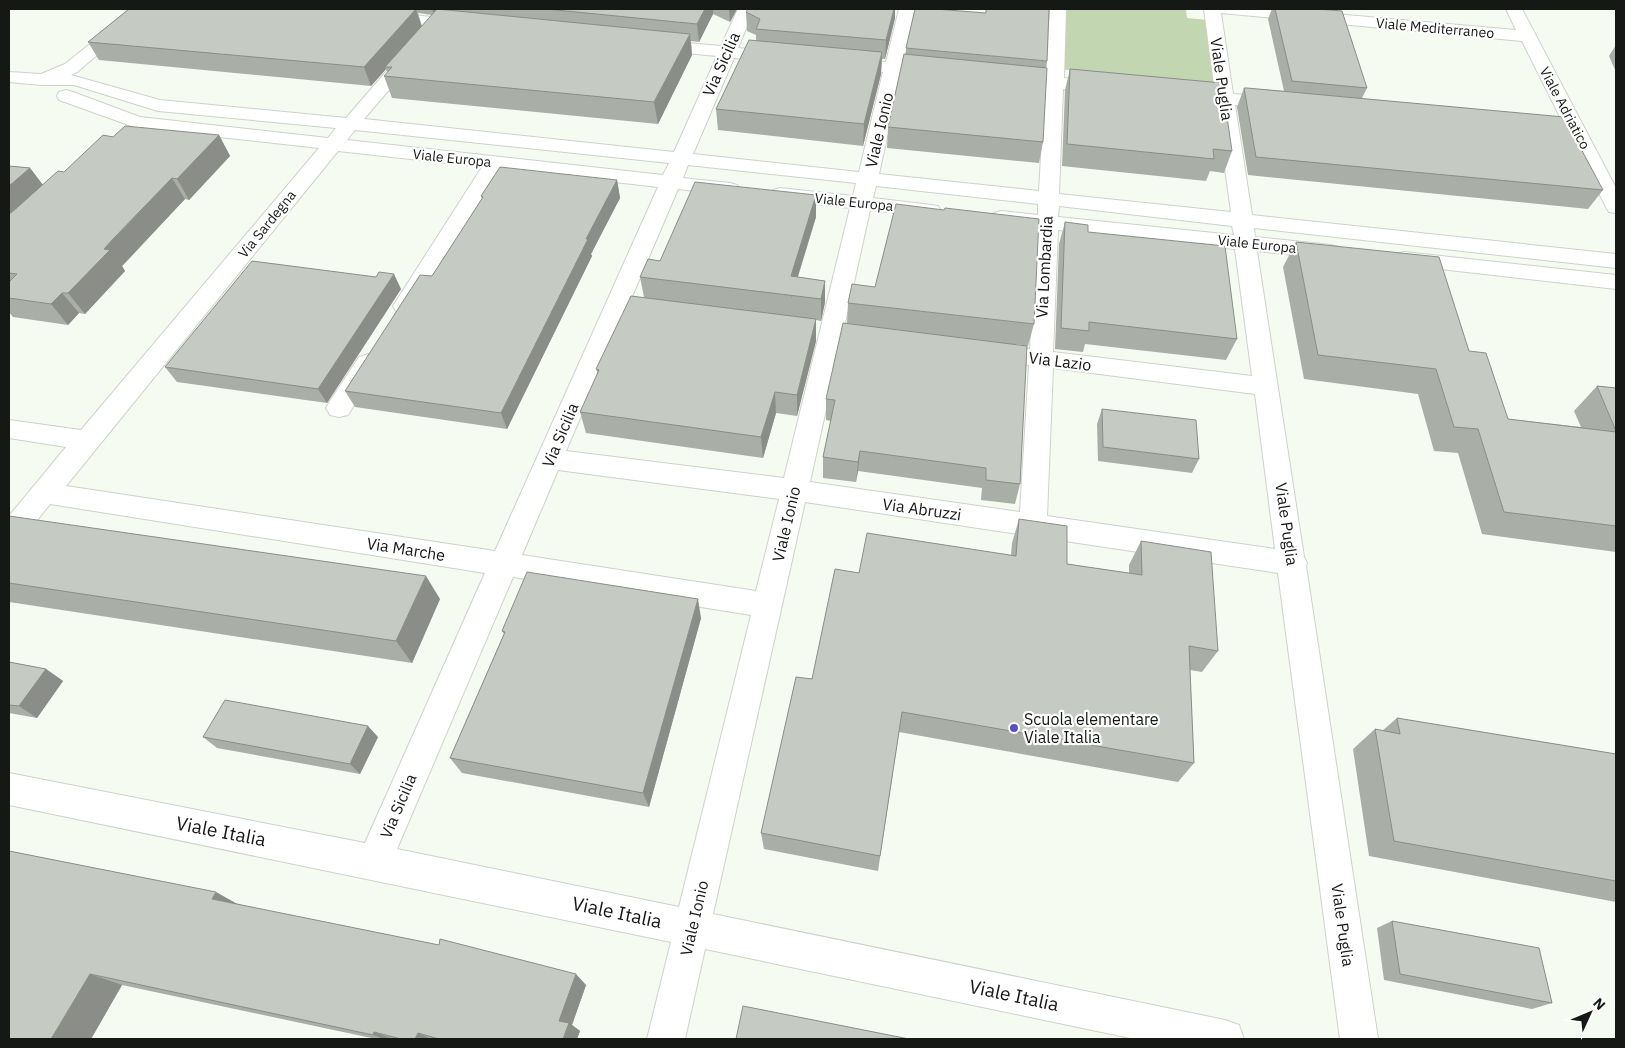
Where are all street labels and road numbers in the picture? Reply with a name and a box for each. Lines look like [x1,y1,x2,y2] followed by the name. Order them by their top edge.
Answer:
[1375,14,1495,42] street label: Viale Mediterraneo
[698,28,744,99] street label: Via Sicilia
[1206,36,1238,122] street label: Viale Puglia
[1536,64,1594,152] street label: Viale Adriatico
[861,90,897,170] street label: Viale Ionio
[412,145,493,171] street label: Viale Europa
[234,186,300,262] street label: Via Sardegna
[814,189,895,215] street label: Viale Europa
[1031,215,1057,319] street label: Via Lombardia
[1217,231,1298,257] street label: Viale Europa
[1028,347,1093,375] street label: Via Lazio
[537,399,583,470] street label: Via Sicilia
[1271,481,1303,567] street label: Viale Puglia
[768,484,804,564] street label: Viale Ionio
[881,494,963,524] street label: Via Abruzzi
[365,533,447,565] street label: Via Marche
[375,770,421,841] street label: Via Sicilia
[174,811,268,851] street label: Viale Italia
[676,878,712,958] street label: Viale Ionio
[1327,882,1359,968] street label: Viale Puglia
[570,891,664,933] street label: Viale Italia
[967,974,1061,1016] street label: Viale Italia

